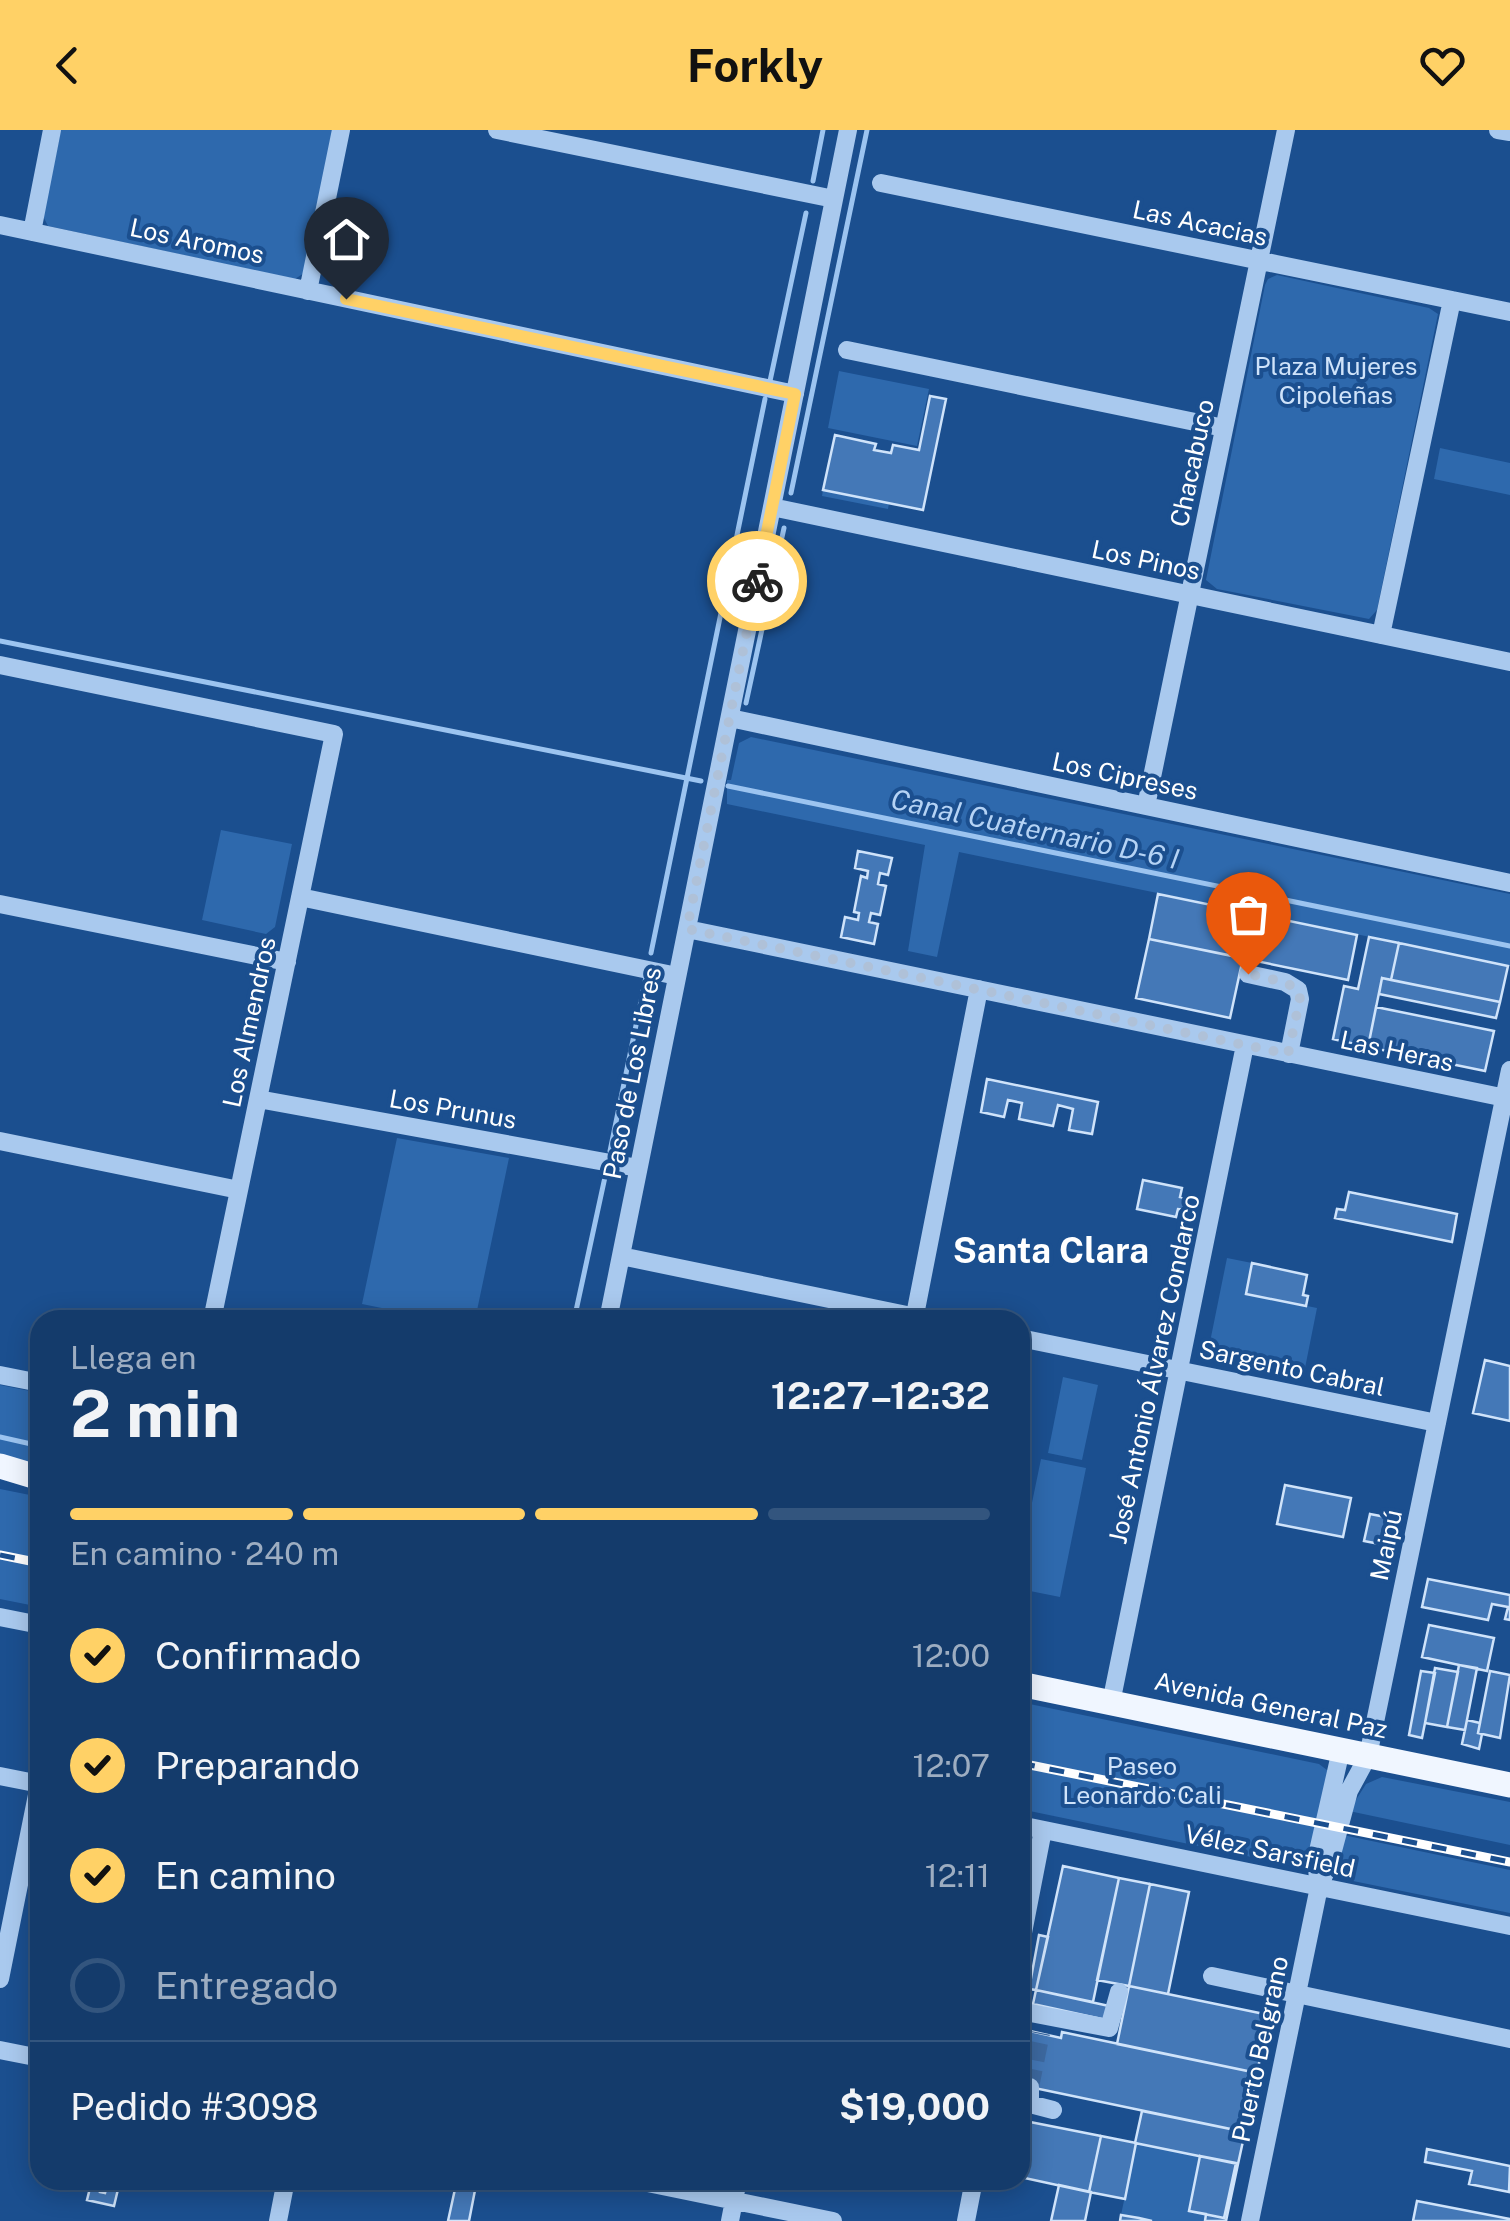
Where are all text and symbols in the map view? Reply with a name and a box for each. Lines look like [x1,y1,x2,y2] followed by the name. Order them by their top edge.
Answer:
[40,38,95,93] icon: back
[1415,38,1470,93] icon: heart
[687,39,823,92] text: Forkly
[1130,194,1270,252] street label: Las Acacias
[304,197,389,300] pin
[127,212,267,270] street label: Los Aromos
[319,212,374,267] icon: home
[1255,351,1417,410] park label: Plaza Mujeres Cipoleñas
[1164,396,1220,530] street label: Chacabuco
[707,531,807,631] courier
[1089,534,1203,586] street label: Los Pinos
[730,554,785,609] icon: bike
[1049,746,1201,806] street label: Los Cipreses
[888,782,1182,875] water label: Canal Cuaternario D-6 I
[1206,872,1291,975] pin
[1221,887,1276,942] icon: bag
[216,934,282,1110] street label: Los Almendros
[597,964,667,1182] street label: Paso de Los Libres
[1338,1024,1456,1078] street label: Las Heras
[387,1083,519,1135] street label: Los Prunus
[1102,1192,1206,1546] street label: José Antonio Álvarez Condarco
[953,1230,1149,1271] district label: Santa Clara
[1196,1334,1388,1402] street label: Sargento Cabral
[70,1339,196,1376] text: Llega en
[771,1373,990,1418] text: 12:27–12:32
[70,1375,240,1452] text: 2 min
[1364,1507,1408,1583] street label: Maipú
[70,1535,339,1572] text: En camino · 240 m
[70,1628,125,1683] icon: check
[155,1633,361,1678] text: Confirmado
[912,1637,990,1674] text: 12:00
[1152,1666,1390,1744] street label: Avenida General Paz
[70,1738,125,1793] icon: check
[155,1743,360,1788] text: Preparando
[912,1747,990,1784] text: 12:07
[1062,1751,1222,1810] park label: Paseo Leonardo Cali
[1182,1818,1358,1884] street label: Vélez Sarsfield
[70,1848,125,1903] icon: check
[155,1853,336,1898] text: En camino
[925,1857,990,1894] text: 12:11
[1226,1953,1294,2145] street label: Puerto Belgrano
[155,1963,338,2008] text: Entregado
[70,2084,319,2129] text: Pedido #3098
[839,2084,990,2129] text: $19,000

